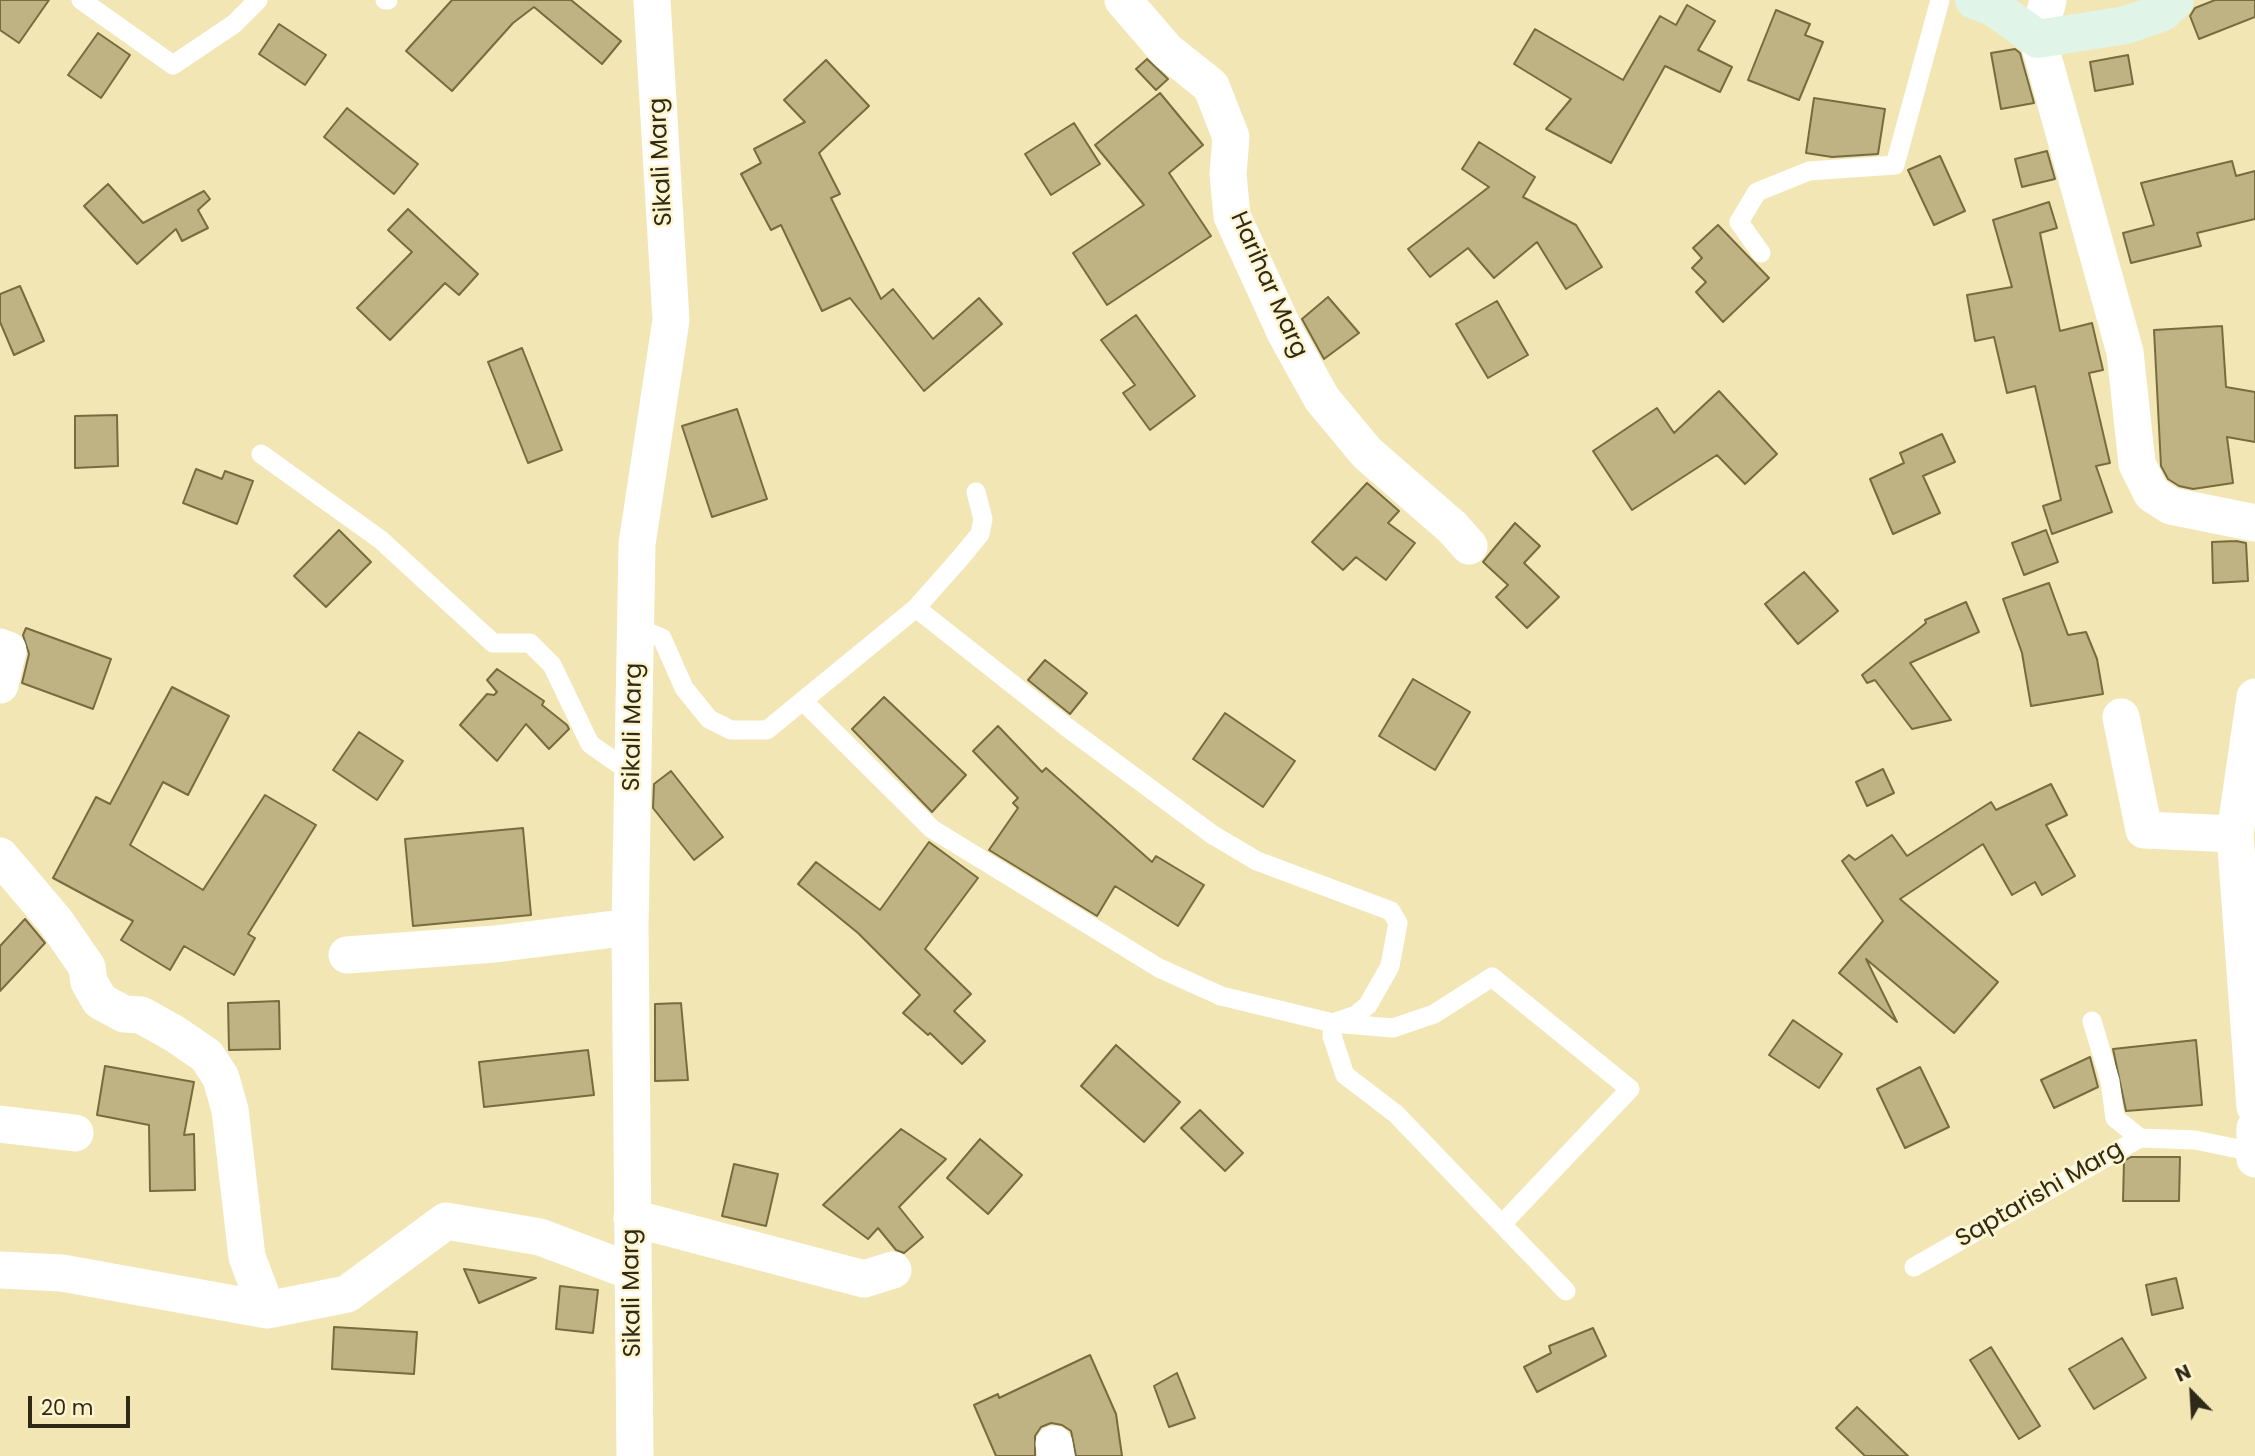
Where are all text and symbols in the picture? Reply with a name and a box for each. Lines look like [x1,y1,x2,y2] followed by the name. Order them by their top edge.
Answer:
[644,97,680,227] street label: Sikali Marg
[1223,208,1313,362] street label: Harihar Marg
[618,662,650,792] street label: Sikali Marg
[1951,1135,2129,1255] street label: Saptarishi Marg
[617,1228,649,1358] street label: Sikali Marg
[2157,1358,2227,1428] north arrow
[2171,1358,2195,1389] text: N
[32,1382,133,1426] scale bar
[41,1393,94,1422] text: 20 m

